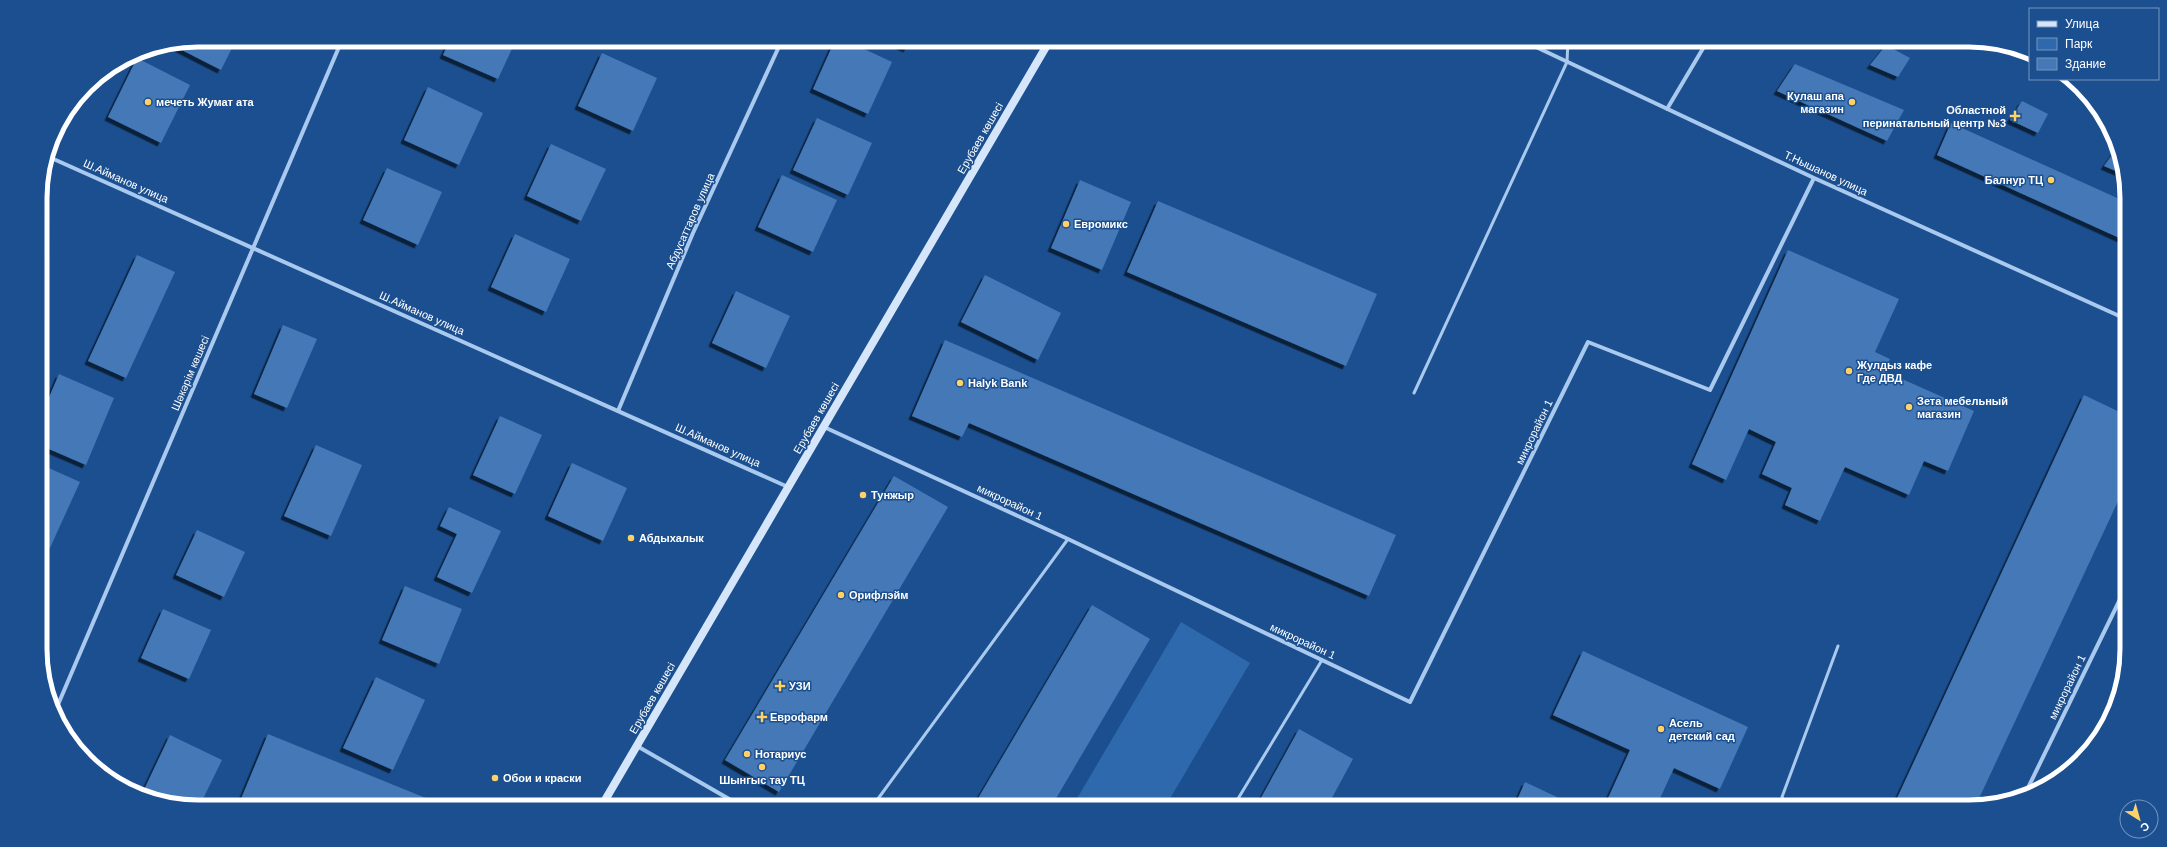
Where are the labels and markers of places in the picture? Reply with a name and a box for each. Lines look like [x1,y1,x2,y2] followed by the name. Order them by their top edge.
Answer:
[1787,90,1845,115] place label: Кулаш апа магазин
[156,96,255,108] place label: мечеть Жумат ата
[143,97,153,107] marker: мечеть Жумат ата
[1847,97,1857,107] marker: Кулаш апа магазин
[1863,104,2006,129] place label: Областной перинатальный центр №3
[2009,110,2021,122] marker: Областной перинатальный центр №3
[1985,174,2043,186] place label: Балнур ТЦ
[2046,175,2056,185] marker: Балнур ТЦ
[1074,218,1128,230] place label: Евромикс
[1061,219,1071,229] marker: Евромикс
[1856,359,1932,384] place label: Жулдыз кафе Где ДВД
[1844,366,1854,376] marker: Жулдыз кафе Где ДВД
[968,377,1028,389] place label: Halyk Bank
[955,378,965,388] marker: Halyk Bank
[1917,395,2008,420] place label: Зета мебельный магазин
[1904,402,1914,412] marker: Зета мебельный магазин
[871,489,914,501] place label: Тунжыр
[858,490,868,500] marker: Тунжыр
[639,532,704,544] place label: Абдыхалык
[626,533,636,543] marker: Абдыхалык
[849,589,908,601] place label: Орифлэйм
[836,590,846,600] marker: Орифлэйм
[774,680,786,692] marker: УЗИ
[789,680,811,692] place label: УЗИ
[770,711,828,723] place label: Еврофарм
[757,712,767,722] marker: Еврофарм
[1669,717,1735,742] place label: Асель детский сад
[1656,724,1666,734] marker: Асель детский сад
[755,748,806,760] place label: Нотариус
[742,749,752,759] marker: Нотариус
[757,762,767,772] marker: Шынгыс тау ТЦ
[503,772,581,784] place label: Обои и краски
[490,773,500,783] marker: Обои и краски
[719,774,805,786] place label: Шынгыс тау ТЦ

